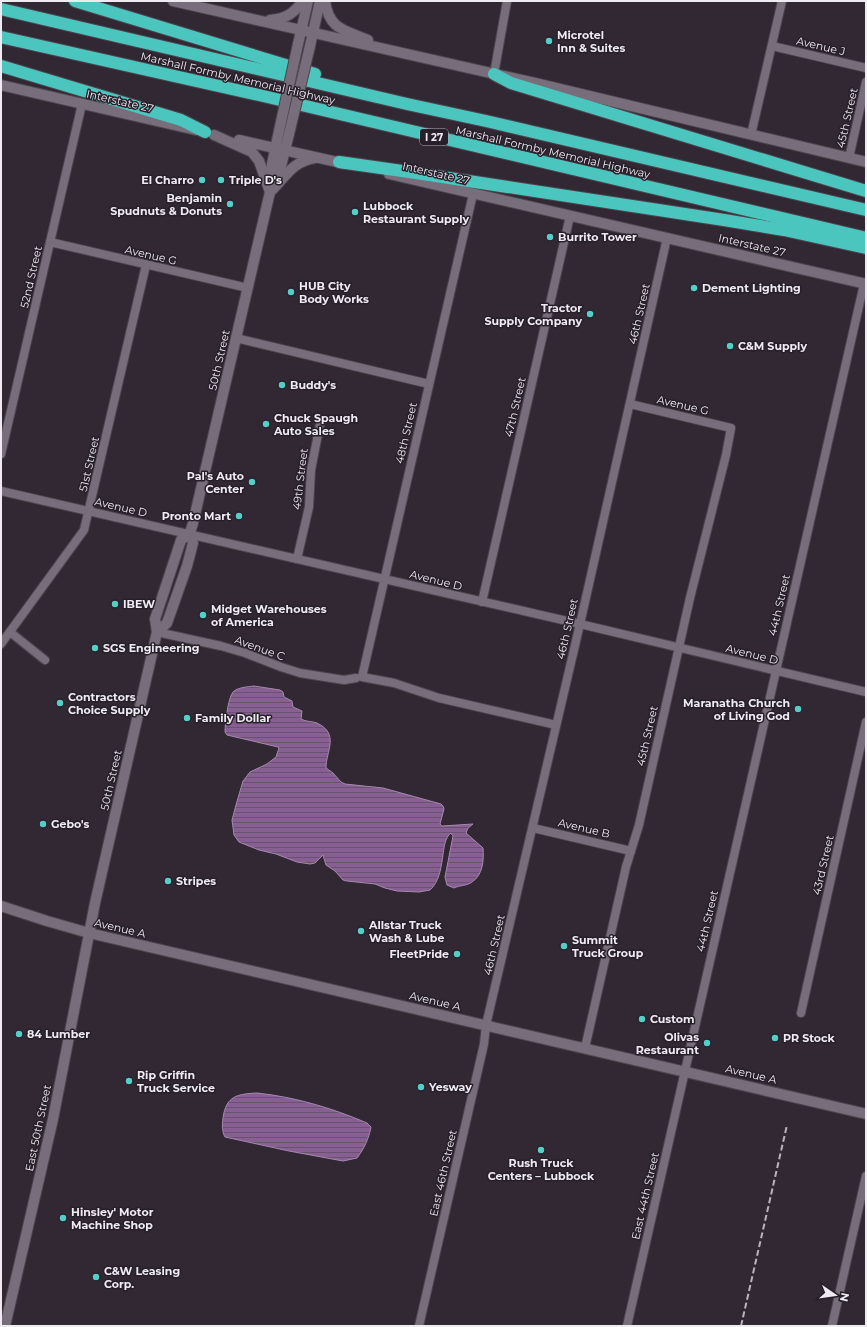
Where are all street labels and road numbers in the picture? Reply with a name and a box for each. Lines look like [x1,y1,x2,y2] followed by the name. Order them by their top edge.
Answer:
[795,34,847,58] street label: Avenue J
[139,49,337,107] street label: Marshall Formby Memorial Highway
[85,86,155,116] street label: Interstate 27
[833,86,861,150] street label: 45th Street
[454,123,652,181] street label: Marshall Formby Memorial Highway
[420,129,448,145] road number: I 27
[401,158,471,188] street label: Interstate 27
[717,230,787,260] street label: Interstate 27
[124,242,178,268] street label: Avenue G
[17,244,45,309] street label: 52nd Street
[625,282,653,346] street label: 46th Street
[205,328,233,392] street label: 50th Street
[501,375,529,438] street label: 47th Street
[656,392,710,418] street label: Avenue G
[392,400,420,465] street label: 48th Street
[76,435,102,493] street label: 51st Street
[289,447,311,511] street label: 49th Street
[93,494,149,520] street label: Avenue D
[408,567,464,593] street label: Avenue D
[765,572,793,637] street label: 44th Street
[553,597,581,661] street label: 46th Street
[233,632,287,664] street label: Avenue C
[724,641,780,667] street label: Avenue D
[633,704,661,768] street label: 45th Street
[97,748,125,812] street label: 50th Street
[557,815,611,841] street label: Avenue B
[809,833,837,896] street label: 43rd Street
[693,888,721,953] street label: 44th Street
[480,913,508,977] street label: 46th Street
[93,915,147,941] street label: Avenue A
[408,988,462,1014] street label: Avenue A
[724,1061,778,1087] street label: Avenue A
[22,1083,54,1173] street label: East 50th Street
[426,1128,460,1218] street label: East 46th Street
[628,1151,662,1241] street label: East 44th Street

